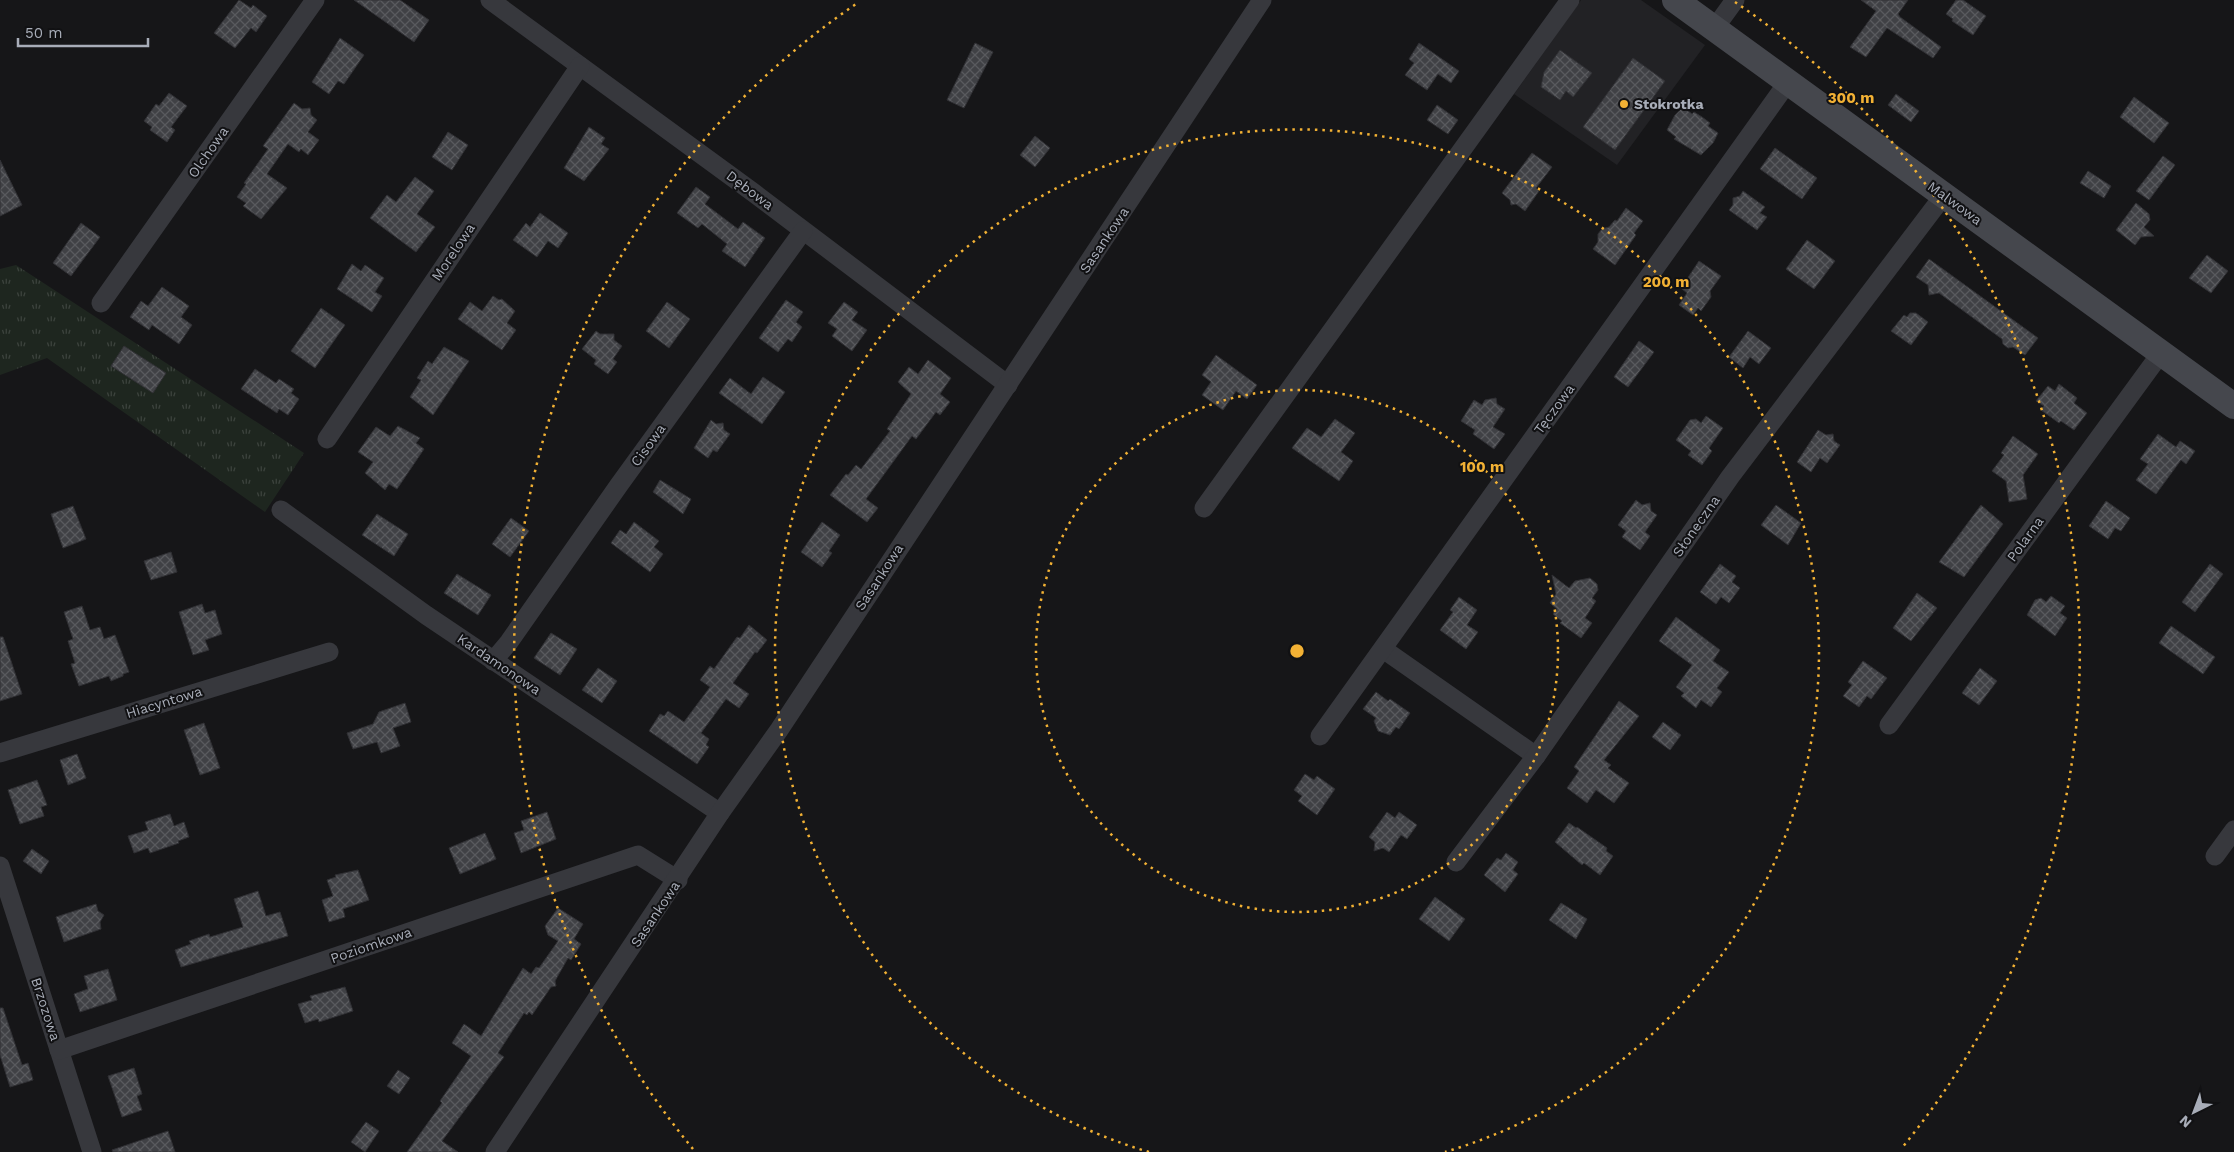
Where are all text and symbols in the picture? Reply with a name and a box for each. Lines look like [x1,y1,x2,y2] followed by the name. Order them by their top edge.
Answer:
[18,15,148,47] scale bar
[25,24,62,42] text: 50 m
[1828,89,1874,107] text: 300 m
[1634,96,1704,112] place label: Stokrotka
[1618,98,1630,110] marker: Stokrotka
[185,123,231,181] street label: Olchowa
[723,167,777,213] street label: Dębowa
[1925,178,1985,228] street label: Malwowa
[1076,204,1132,276] street label: Sasankowa
[428,220,478,284] street label: Morelowa
[1643,273,1689,291] text: 200 m
[1531,381,1578,437] street label: Tęczowa
[627,421,669,469] street label: Cisowa
[1460,458,1504,476] text: 100 m
[1669,492,1723,560] street label: Słoneczna
[2003,513,2047,564] street label: Polarna
[852,541,906,613] street label: Sasankowa
[454,630,544,698] street label: Kardamonowa
[1288,642,1306,660] centre of rings
[124,683,204,721] street label: Hiacyntowa
[627,878,683,950] street label: Sasankowa
[328,924,414,966] street label: Poziomkowa
[28,975,64,1043] street label: Brzozowa
[2169,1087,2219,1137] north arrow
[2176,1112,2195,1131] text: N

